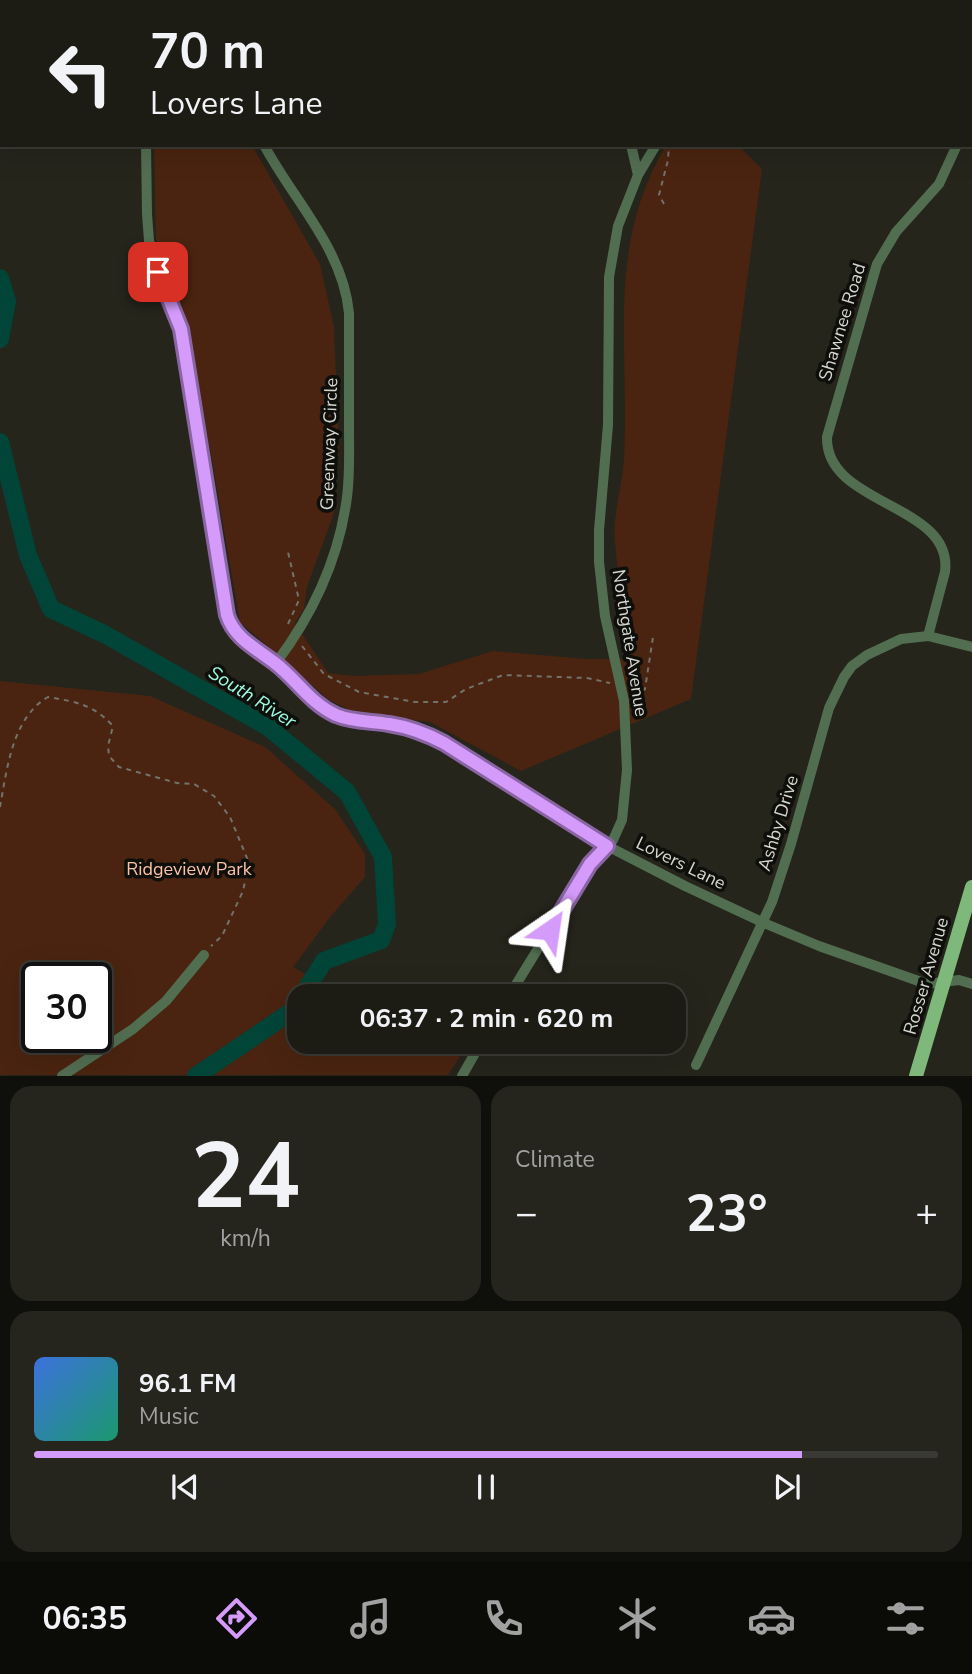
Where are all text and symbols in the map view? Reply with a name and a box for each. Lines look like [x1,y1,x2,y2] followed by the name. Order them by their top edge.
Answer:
[150,18,265,85] text: 70 m
[35,28,126,119] icon: left
[150,82,323,125] text: Lovers Lane
[128,242,188,302] pin
[139,253,177,291] icon: arrive
[813,260,871,384] street label: Shawnee Road
[315,377,343,511] street label: Greenway Circle
[607,568,653,718] street label: Northgate Avenue
[203,660,302,735] water label: South River
[752,772,804,874] street label: Ashby Drive
[632,831,730,895] street label: Lovers Lane
[126,857,253,881] park label: Ridgeview Park
[513,893,587,967] position arrow
[898,914,954,1038] street label: Rosser Avenue
[21,962,112,1053] speed limit sign: 30
[360,1001,613,1036] text: 06:37 · 2 min · 620 m
[191,1115,300,1239] text: 24
[515,1144,595,1175] text: Climate
[685,1178,768,1249] text: 23°
[515,1188,538,1239] text: −
[915,1188,938,1239] text: +
[220,1223,271,1254] text: km/h
[139,1366,236,1401] text: 96.1 FM
[139,1401,199,1432] text: Music
[166,1468,204,1506] icon: previous
[467,1468,505,1506] icon: pause
[768,1468,806,1506] icon: next
[212,1594,261,1643] icon: directions
[346,1594,395,1643] icon: music
[479,1594,528,1643] icon: phone
[613,1594,662,1643] icon: climate
[747,1594,796,1643] icon: car
[881,1594,930,1643] icon: filters
[42,1597,127,1640] text: 06:35

